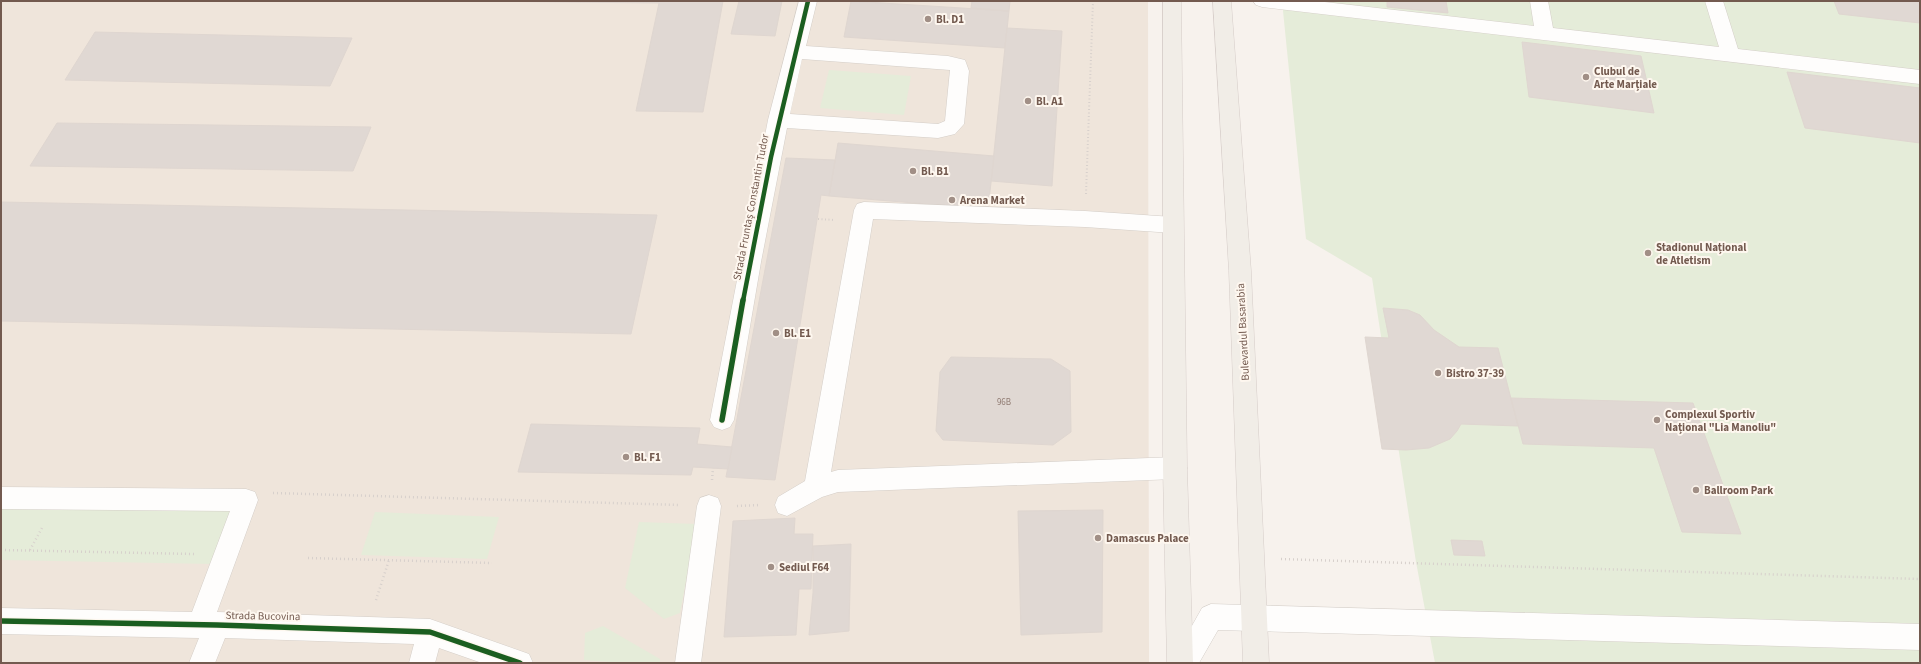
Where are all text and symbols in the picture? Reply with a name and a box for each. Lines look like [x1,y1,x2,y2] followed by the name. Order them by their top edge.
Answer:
[936,12,964,27] place label: Bl. D1
[923,14,933,24] marker: Bl. D1
[1593,64,1657,92] place label: Clubul de Arte Marțiale
[1581,72,1591,82] marker: Clubul de Arte Marțiale
[1036,94,1064,109] place label: Bl. A1
[1023,96,1033,106] marker: Bl. A1
[729,132,773,281] street label: Strada Fruntaș Constantin Tudor
[921,164,949,179] place label: Bl. B1
[908,166,918,176] marker: Bl. B1
[959,193,1025,208] place label: Arena Market
[947,195,957,205] marker: Arena Market
[1656,240,1747,268] place label: Stadionul Național de Atletism
[1643,248,1653,258] marker: Stadionul Național de Atletism
[1233,283,1253,381] street label: Bulevardul Basarabia
[784,326,811,341] place label: Bl. E1
[771,328,781,338] marker: Bl. E1
[1446,366,1504,381] place label: Bistro 37-39
[1433,368,1443,378] marker: Bistro 37-39
[997,396,1011,409] house number: 96B
[1665,407,1776,435] place label: Complexul Sportiv Național "Lia Manoliu"
[1652,415,1662,425] marker: Complexul Sportiv Național "Lia Manoliu"
[634,450,661,465] place label: Bl. F1
[621,452,631,462] marker: Bl. F1
[1704,483,1773,498] place label: Ballroom Park
[1691,485,1701,495] marker: Ballroom Park
[1106,531,1189,546] place label: Damascus Palace
[1093,533,1103,543] marker: Damascus Palace
[779,560,829,575] place label: Sediul F64
[766,562,776,572] marker: Sediul F64
[225,608,301,624] street label: Strada Bucovina

